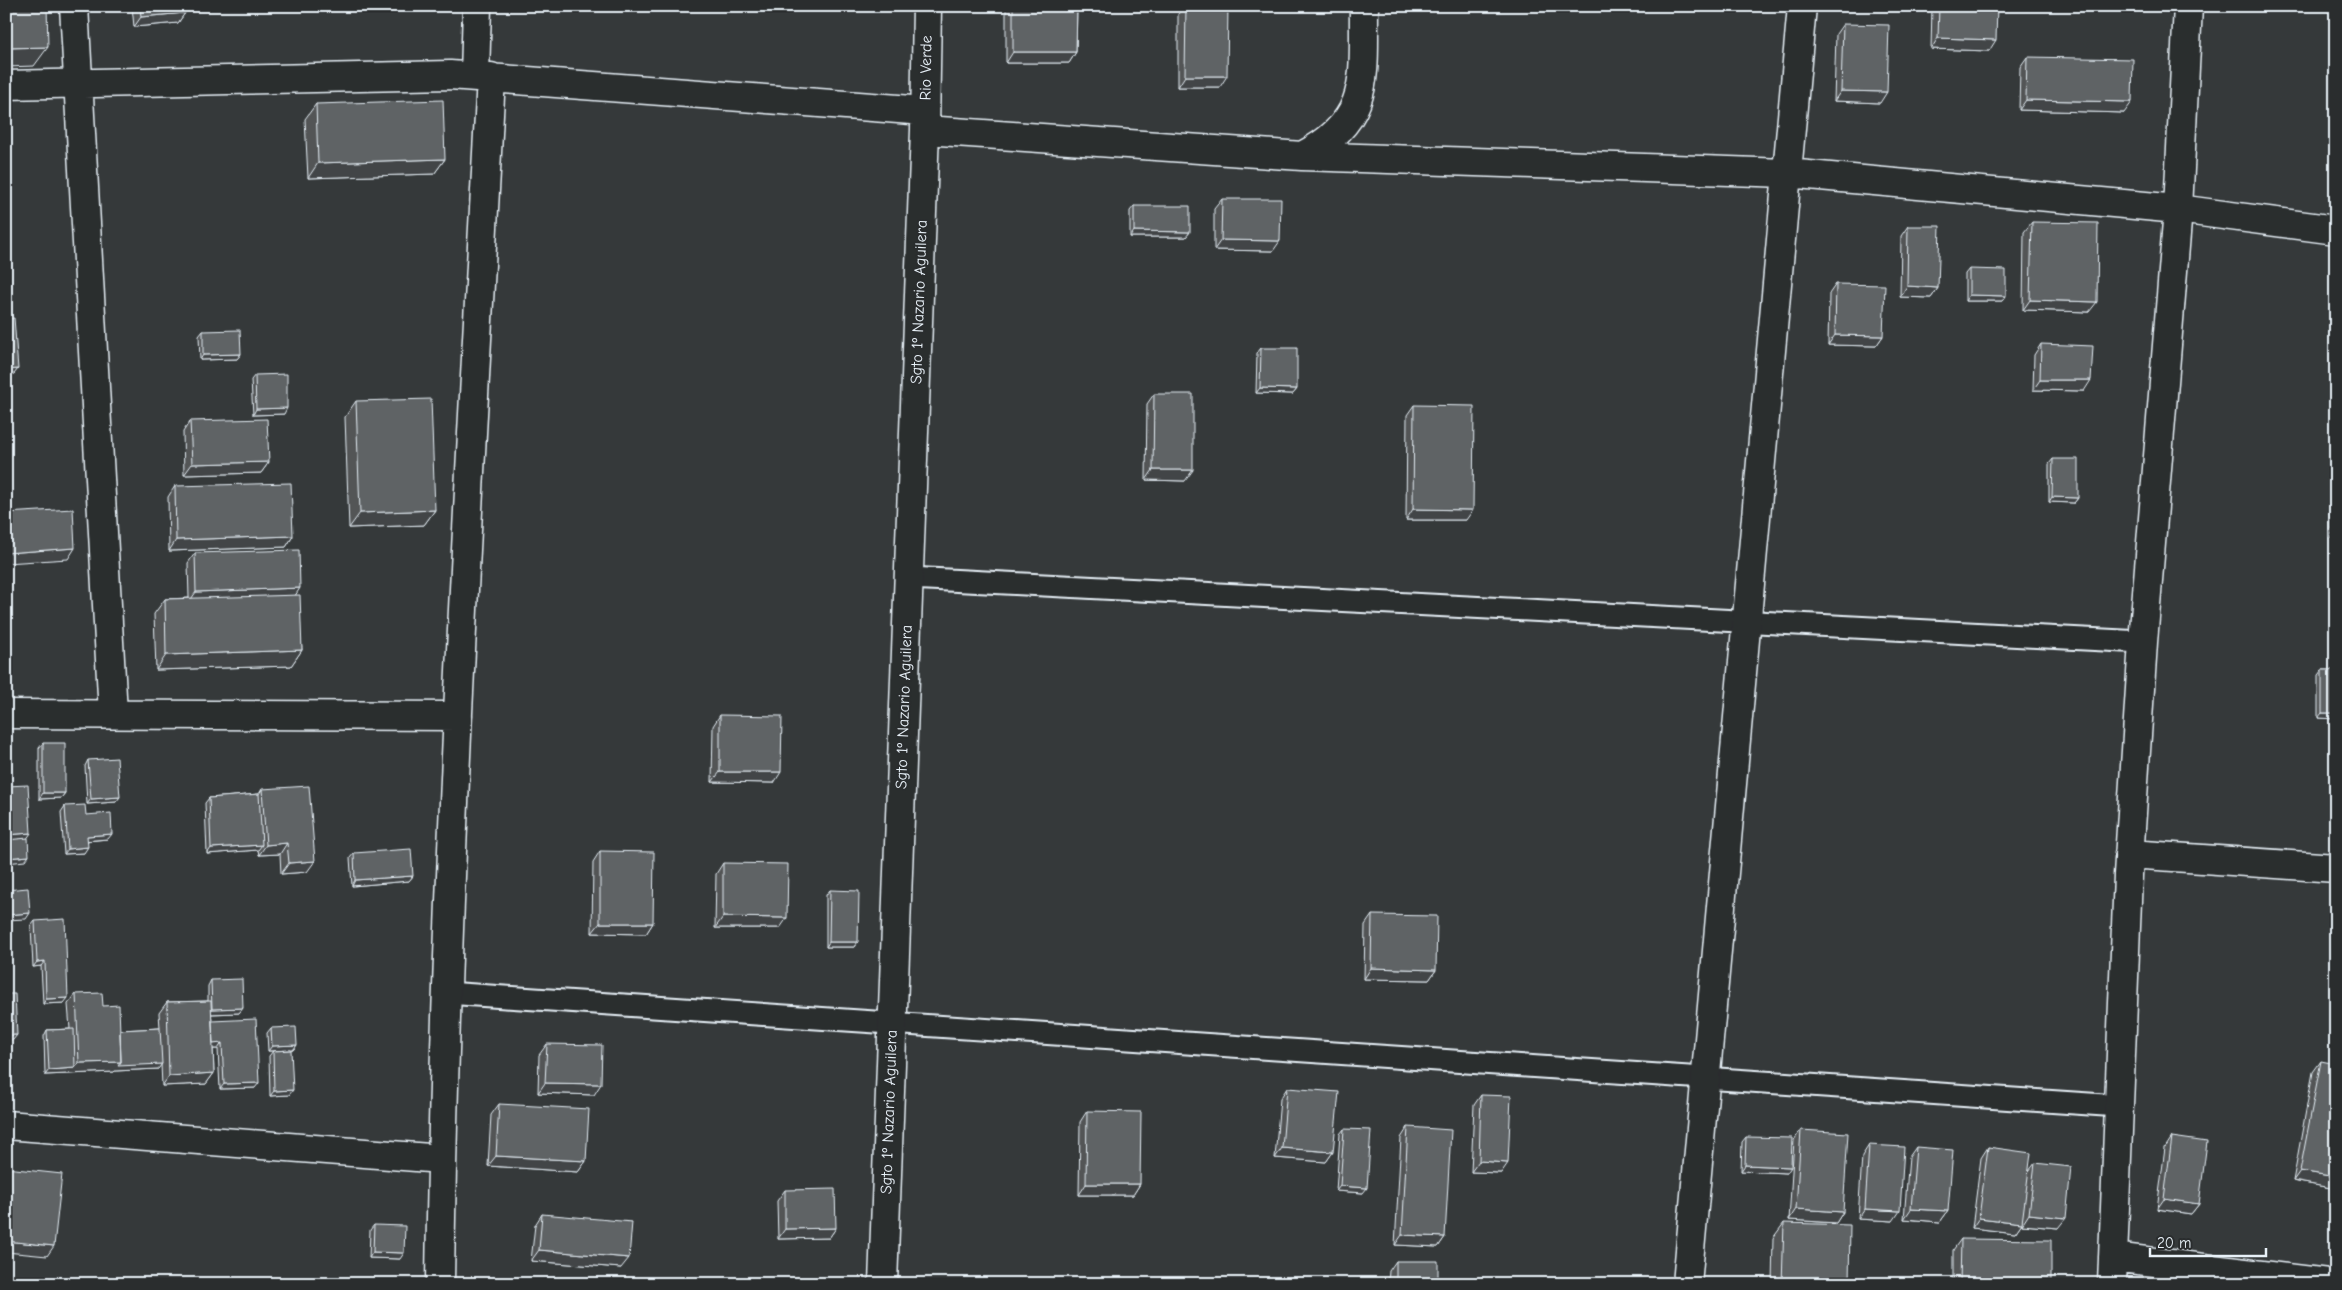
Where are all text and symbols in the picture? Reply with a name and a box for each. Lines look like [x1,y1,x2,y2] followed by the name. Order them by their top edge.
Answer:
[916,35,936,101] street label: Rio Verde
[907,220,931,384] street label: Sgto 1º Nazario Aguilera
[892,625,916,789] street label: Sgto 1º Nazario Aguilera
[877,1030,901,1194] street label: Sgto 1º Nazario Aguilera
[2150,1225,2266,1257] scale bar
[2157,1234,2191,1252] text: 20 m

